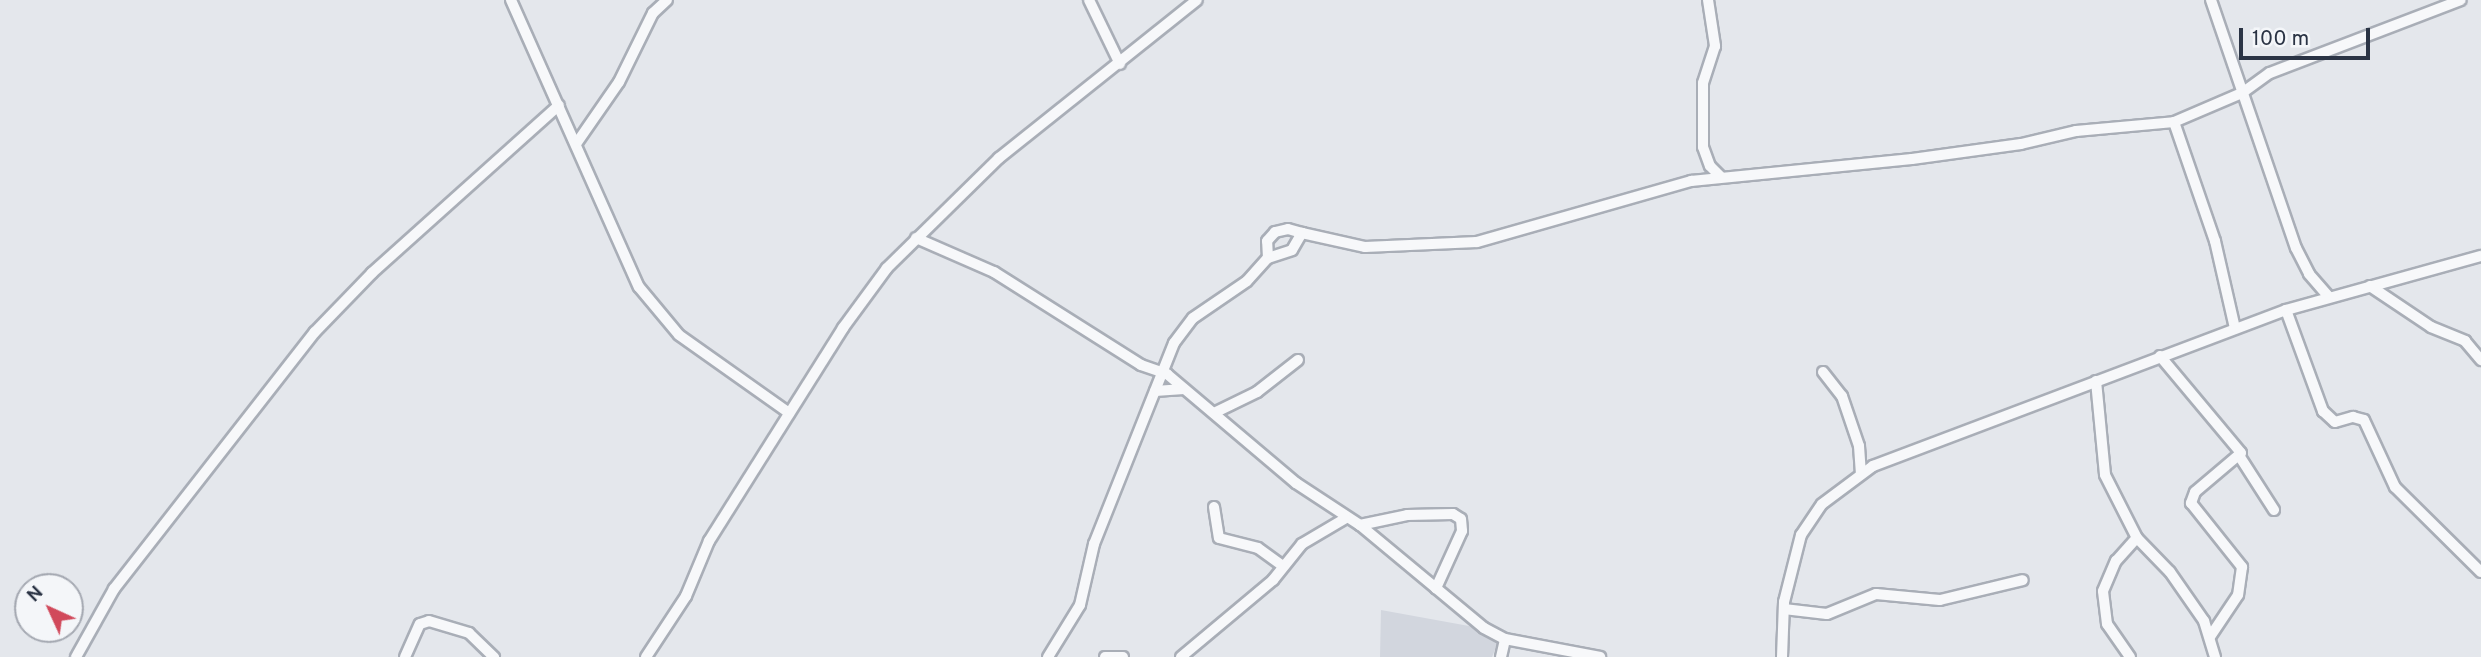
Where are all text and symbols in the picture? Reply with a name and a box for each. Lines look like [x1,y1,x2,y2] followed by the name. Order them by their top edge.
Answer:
[2243,14,2374,58] scale bar
[2252,26,2309,53] text: 100 m
[14,573,84,643] north arrow
[22,581,49,608] text: N

